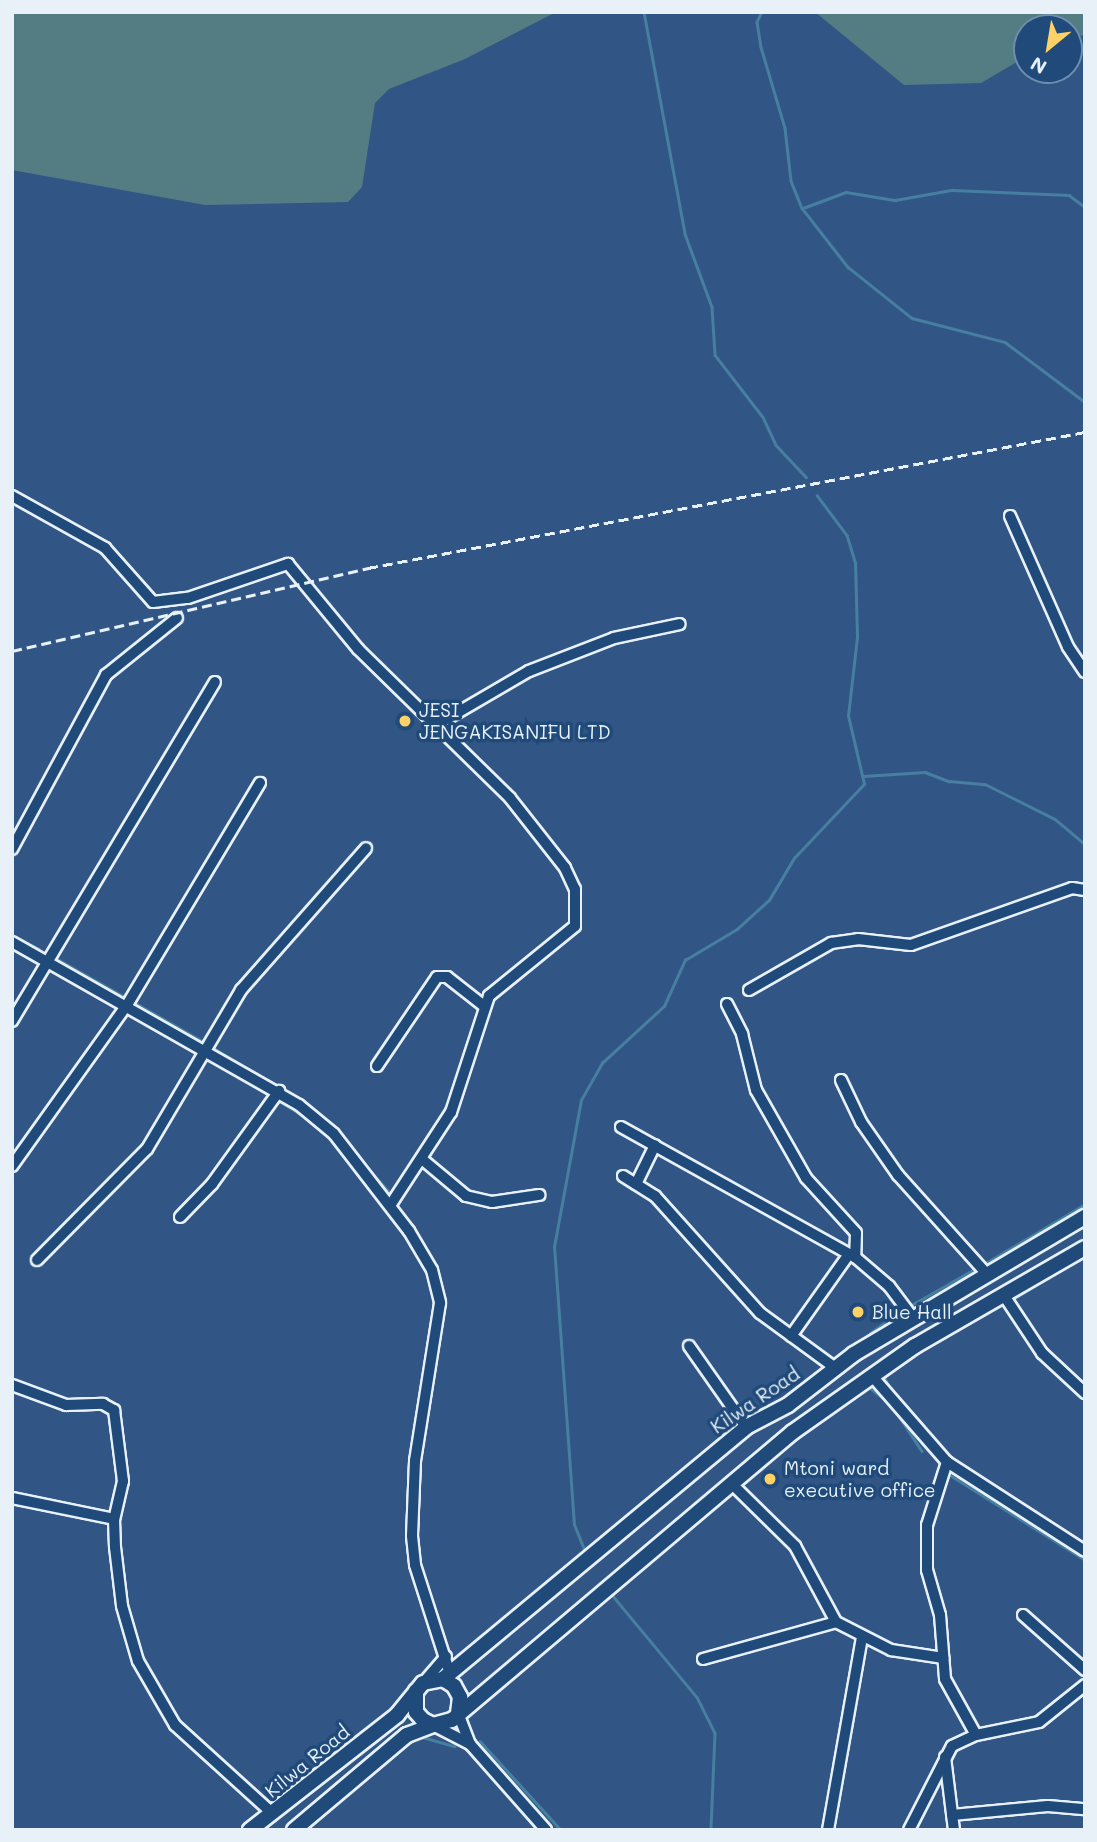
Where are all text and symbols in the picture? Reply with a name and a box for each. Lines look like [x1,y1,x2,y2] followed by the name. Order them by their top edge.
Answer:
[1013,14,1083,84] north arrow
[1026,51,1051,80] text: N
[419,699,611,743] place label: JESI JENGAKISANIFU LTD
[397,713,413,729] marker: JESI JENGAKISANIFU LTD
[872,1301,952,1323] place label: Blue Hall
[850,1304,866,1320] marker: Blue Hall
[706,1362,804,1438] street label: Kilwa Road
[784,1457,936,1501] place label: Mtoni ward executive office
[762,1471,778,1487] marker: Mtoni ward executive office
[260,1720,354,1802] street label: Kilwa Road

